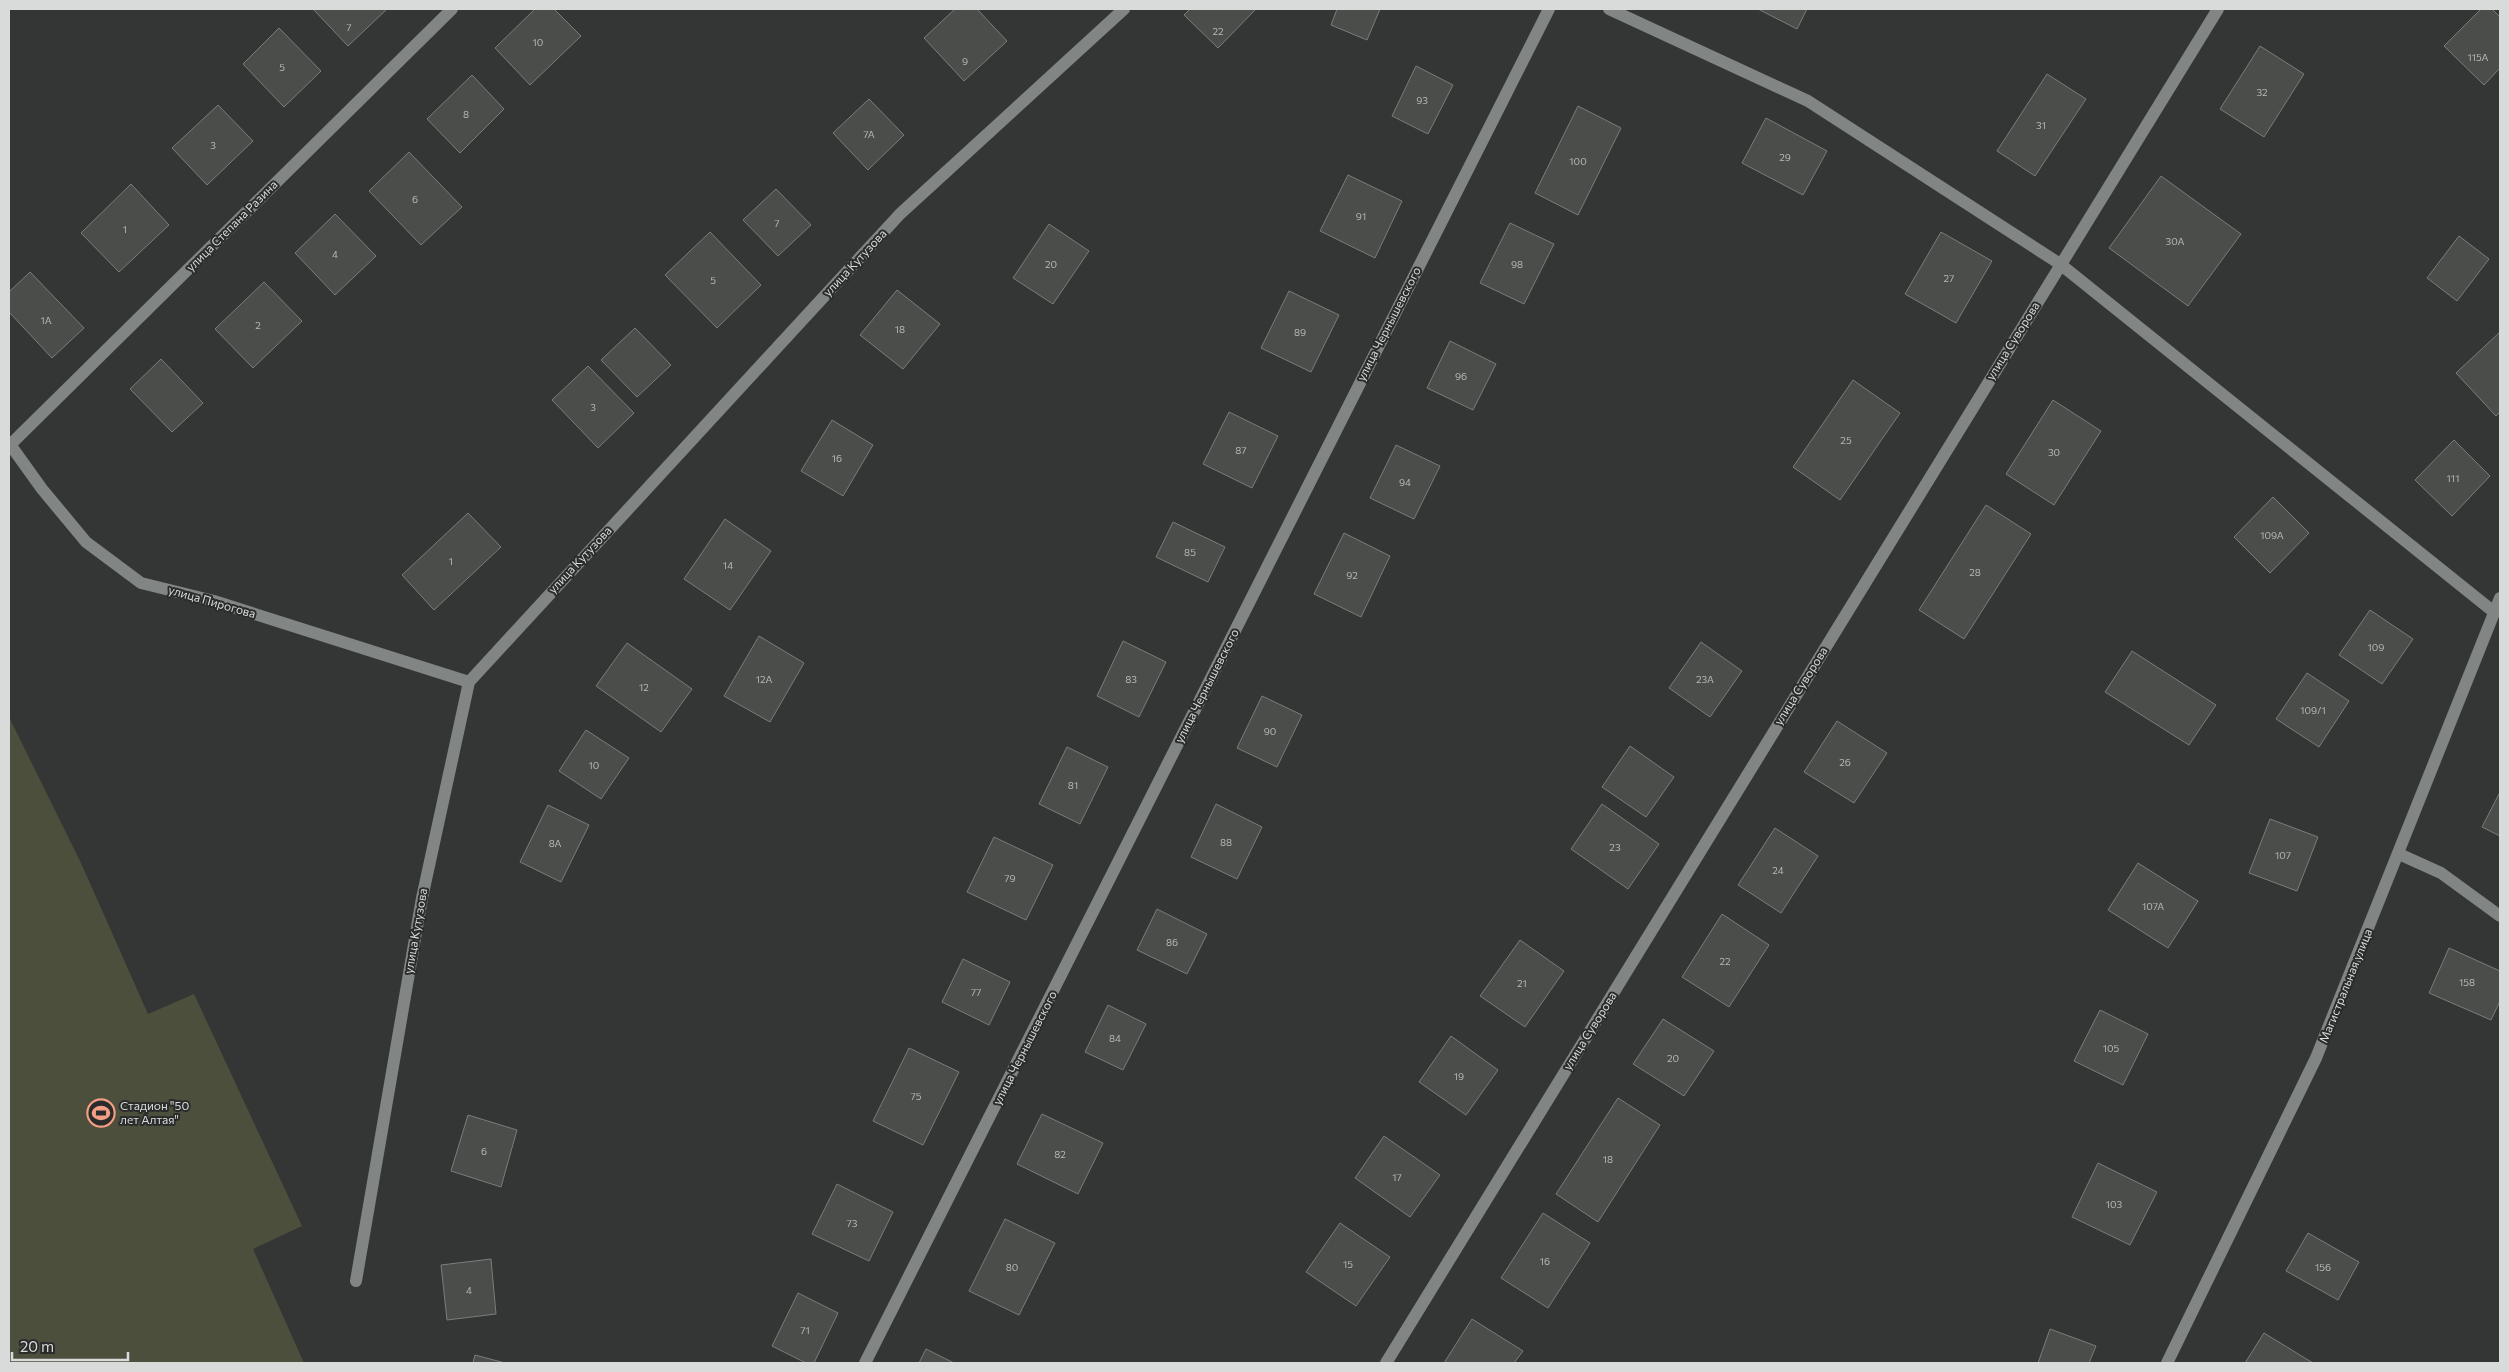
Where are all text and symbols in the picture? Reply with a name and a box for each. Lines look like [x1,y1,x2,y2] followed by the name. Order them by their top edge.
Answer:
[346,21,352,33] house number: 7
[1212,25,1224,37] house number: 22
[533,36,543,48] house number: 10
[2468,51,2489,63] house number: 115А
[962,55,968,67] house number: 9
[279,61,285,73] house number: 5
[2256,86,2268,98] house number: 32
[1416,94,1428,106] house number: 93
[463,108,469,120] house number: 8
[2036,119,2046,131] house number: 31
[863,128,875,140] house number: 7А
[210,139,216,151] house number: 3
[1779,151,1791,163] house number: 29
[1569,155,1587,167] house number: 100
[183,177,280,274] street label: улица Степана Разина
[412,193,418,205] house number: 6
[1356,210,1366,222] house number: 91
[774,217,780,229] house number: 7
[123,223,127,235] house number: 1
[820,226,889,299] street label: улица Кутузова
[2166,235,2185,247] house number: 30А
[332,248,338,260] house number: 4
[1045,258,1057,270] house number: 20
[1511,258,1523,270] house number: 98
[1353,264,1423,383] street label: улица Чернышевского
[1944,272,1954,284] house number: 27
[710,274,716,286] house number: 5
[1982,299,2042,382] street label: улица Суворова
[40,314,52,326] house number: 1А
[255,319,261,331] house number: 2
[895,323,905,335] house number: 18
[1294,326,1306,338] house number: 89
[1455,370,1467,382] house number: 96
[590,401,596,413] house number: 3
[1840,434,1852,446] house number: 25
[1235,444,1247,456] house number: 87
[2048,446,2060,458] house number: 30
[832,452,842,464] house number: 16
[2447,472,2459,484] house number: 111
[1399,476,1411,488] house number: 94
[545,523,614,596] street label: улица Кутузова
[2260,529,2284,541] house number: 109А
[1184,546,1196,558] house number: 85
[449,555,453,567] house number: 1
[723,559,733,571] house number: 14
[1969,566,1981,578] house number: 28
[1346,569,1358,581] house number: 92
[167,582,258,620] street label: улица Пирогова
[1171,626,1241,745] street label: улица Чернышевского
[2368,641,2384,653] house number: 109
[1770,644,1830,727] street label: улица Суворова
[756,673,772,685] house number: 12А
[1125,673,1137,685] house number: 83
[1696,673,1714,685] house number: 23А
[639,681,649,693] house number: 12
[2300,704,2326,716] house number: 109/1
[1264,725,1276,737] house number: 90
[1839,756,1851,768] house number: 26
[589,759,599,771] house number: 10
[1068,779,1078,791] house number: 81
[1220,836,1232,848] house number: 88
[549,837,561,849] house number: 8А
[1609,841,1621,853] house number: 23
[2275,849,2291,861] house number: 107
[1772,864,1784,876] house number: 24
[1004,872,1016,884] house number: 79
[401,887,429,975] street label: улица Кутузова
[2142,900,2164,912] house number: 107А
[2316,926,2374,1045] street label: Магистральная улица
[1166,936,1178,948] house number: 86
[1719,955,1731,967] house number: 22
[2459,976,2475,988] house number: 158
[1517,977,1527,989] house number: 21
[971,986,981,998] house number: 77
[989,988,1059,1107] street label: улица Чернышевского
[1559,989,1619,1072] street label: улица Суворова
[1109,1032,1121,1044] house number: 84
[2103,1042,2120,1054] house number: 105
[1667,1052,1679,1064] house number: 20
[1454,1070,1464,1082] house number: 19
[911,1090,922,1102] house number: 75
[86,1098,116,1128] sports icon: Стадион "50 лет Алтая"
[120,1098,189,1126] place label: Стадион "50 лет Алтая"
[481,1145,487,1157] house number: 6
[1054,1148,1066,1160] house number: 82
[1603,1153,1613,1165] house number: 18
[1392,1171,1402,1183] house number: 17
[2106,1198,2123,1210] house number: 103
[847,1217,858,1229] house number: 73
[1540,1255,1550,1267] house number: 16
[1343,1258,1353,1270] house number: 15
[1006,1261,1018,1273] house number: 80
[2315,1261,2331,1273] house number: 156
[466,1284,472,1296] house number: 4
[800,1324,810,1336] house number: 71
[12,1330,129,1362] scale bar
[20,1337,54,1355] text: 20 m

